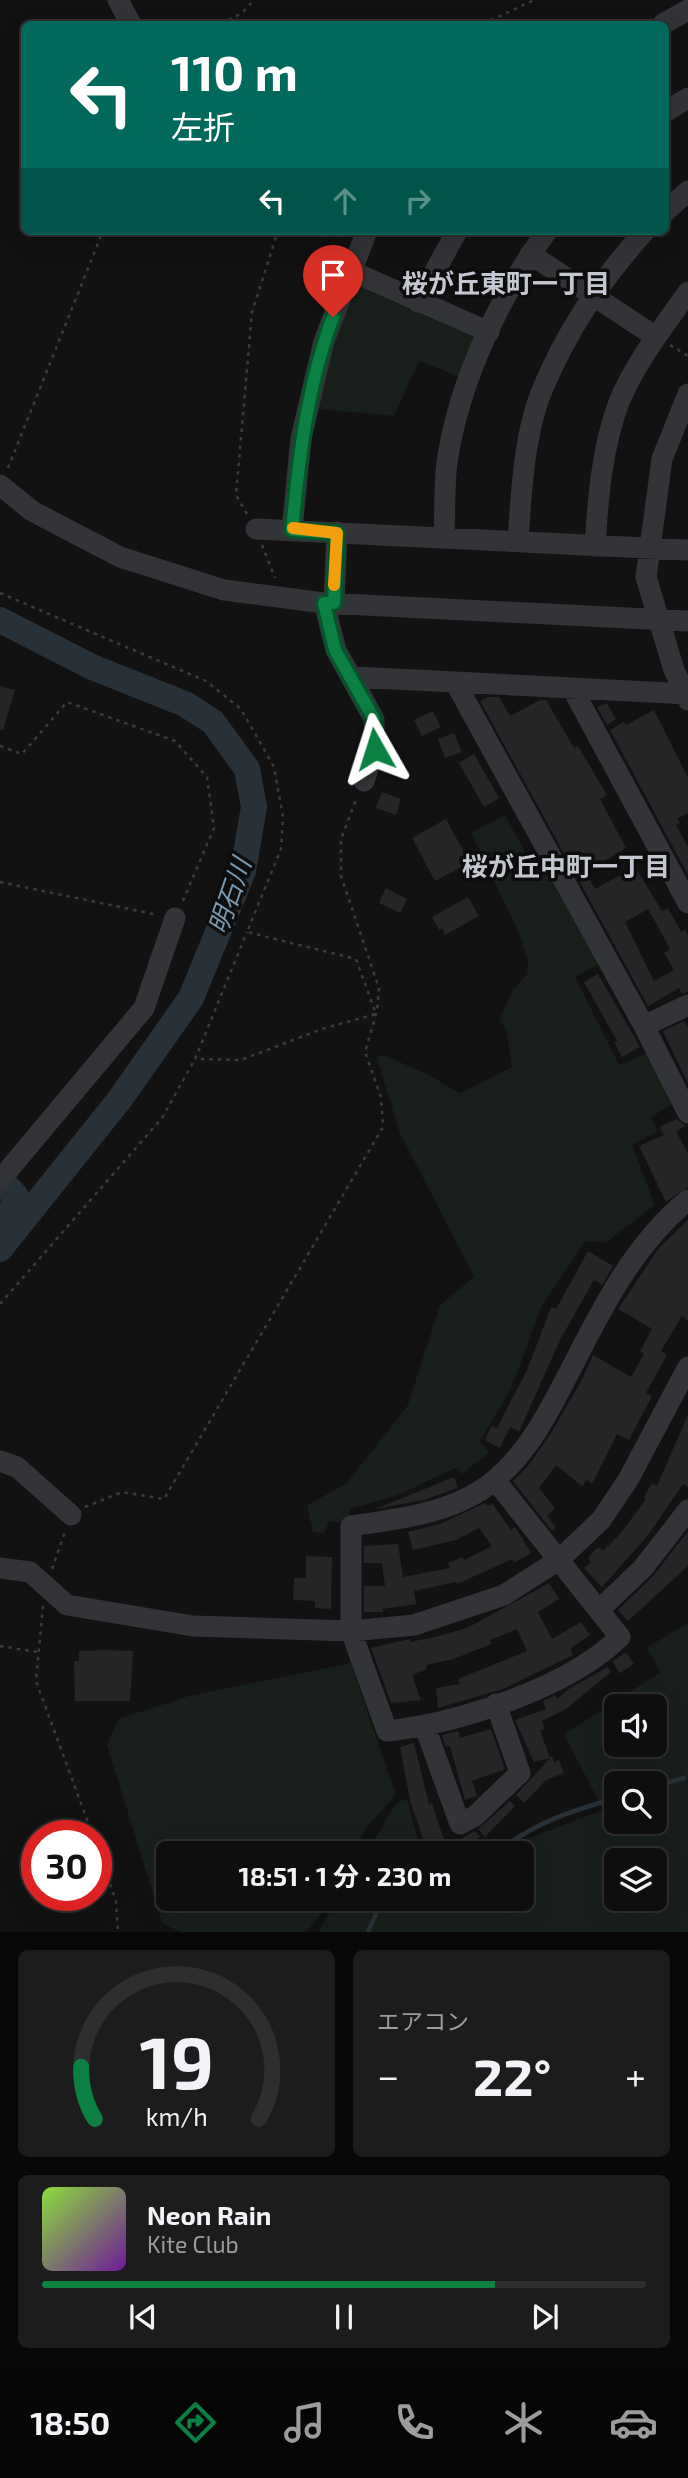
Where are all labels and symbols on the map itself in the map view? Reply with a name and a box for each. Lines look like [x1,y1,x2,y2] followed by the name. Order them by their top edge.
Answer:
[303,245,363,317] pin
[402,267,610,298] district label: 桜が丘東町一丁目
[338,712,412,786] position arrow
[462,850,670,881] district label: 桜が丘中町一丁目
[201,851,257,937] water label: 明石川
[21,1820,112,1911] speed limit sign: 30

